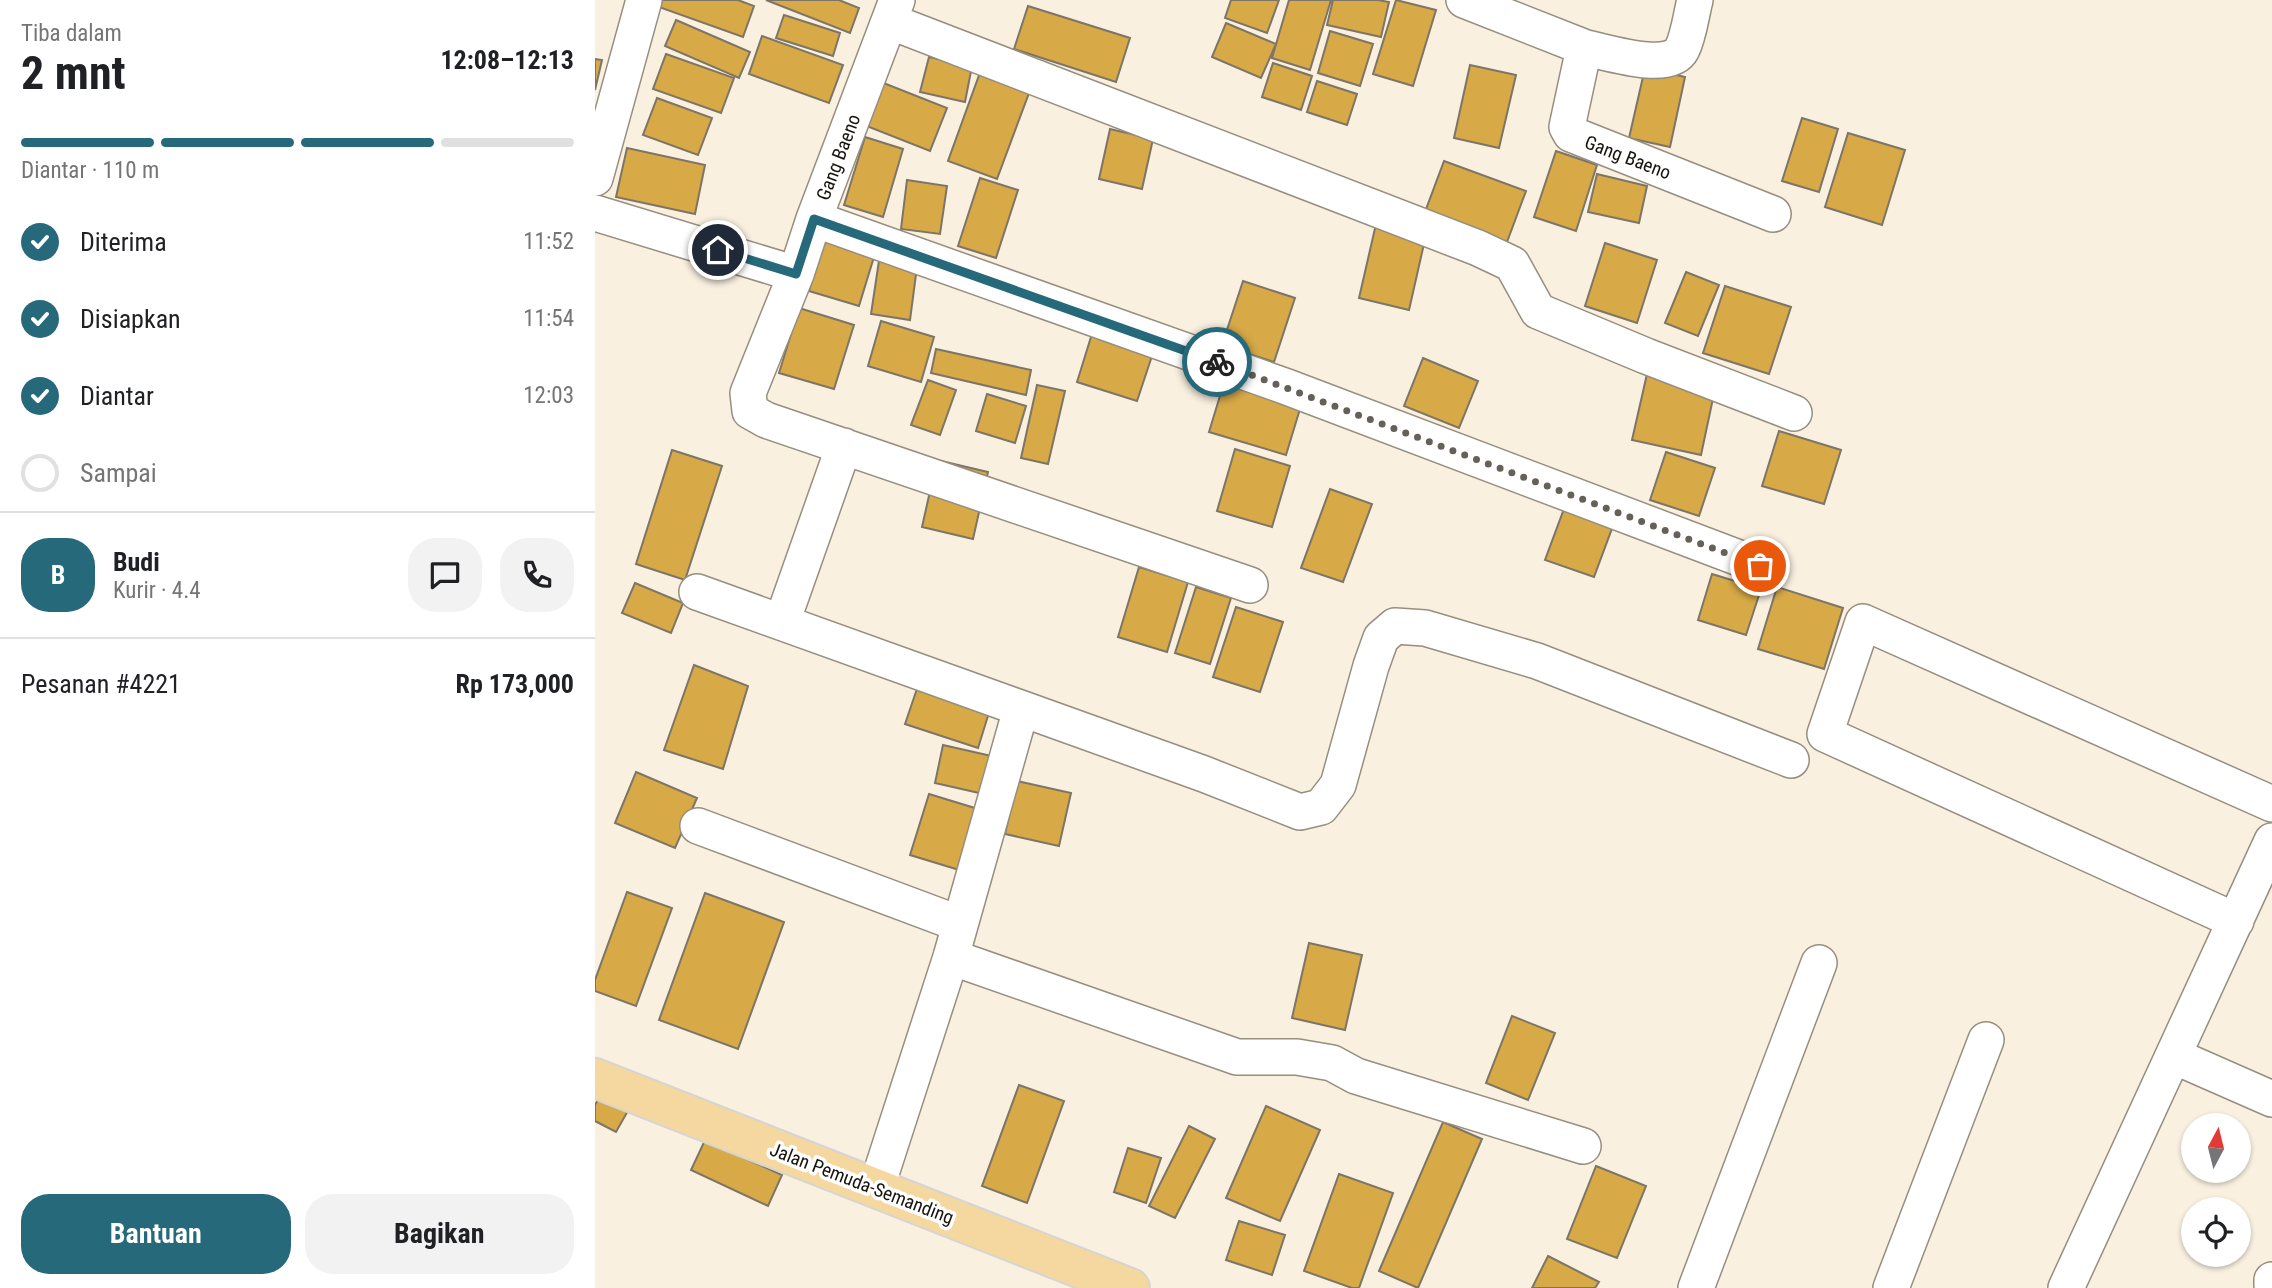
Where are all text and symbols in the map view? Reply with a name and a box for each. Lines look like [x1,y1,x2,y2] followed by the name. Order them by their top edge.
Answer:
[21,20,122,47] text: Tiba dalam
[440,45,574,75] text: 12:08–12:13
[21,46,126,100] text: 2 mnt
[812,111,865,203] street label: Gang Baeno
[1582,131,1674,184] street label: Gang Baeno
[21,157,159,184] text: Diantar · 110 m
[688,220,748,280] pin
[21,223,59,261] icon: check
[80,227,167,257] text: Diterima
[523,228,574,255] text: 11:52
[699,231,737,269] icon: home
[21,300,59,338] icon: check
[80,304,181,334] text: Disiapkan
[523,305,574,332] text: 11:54
[1182,327,1252,397] courier
[1198,343,1236,381] icon: bike
[21,377,59,415] icon: check
[80,381,154,411] text: Diantar
[523,382,574,409] text: 12:03
[80,458,157,488] text: Sampai
[1730,536,1790,596] pin
[408,538,482,612] button: chat
[500,538,574,612] button: phone
[113,547,160,577] text: Budi
[1741,547,1779,585] icon: bag
[51,560,65,590] text: B
[113,577,201,604] text: Kurir · 4.4
[21,669,181,699] text: Pesanan #4221
[456,669,574,699] text: Rp 173,000
[2181,1113,2251,1183] north arrow
[2181,1113,2251,1267] map controls
[767,1138,957,1229] street label: Jalan Pemuda-Semanding
[21,1194,291,1274] button: Bantuan
[305,1194,574,1274] button: Bagikan
[2181,1197,2251,1267] button: locate

